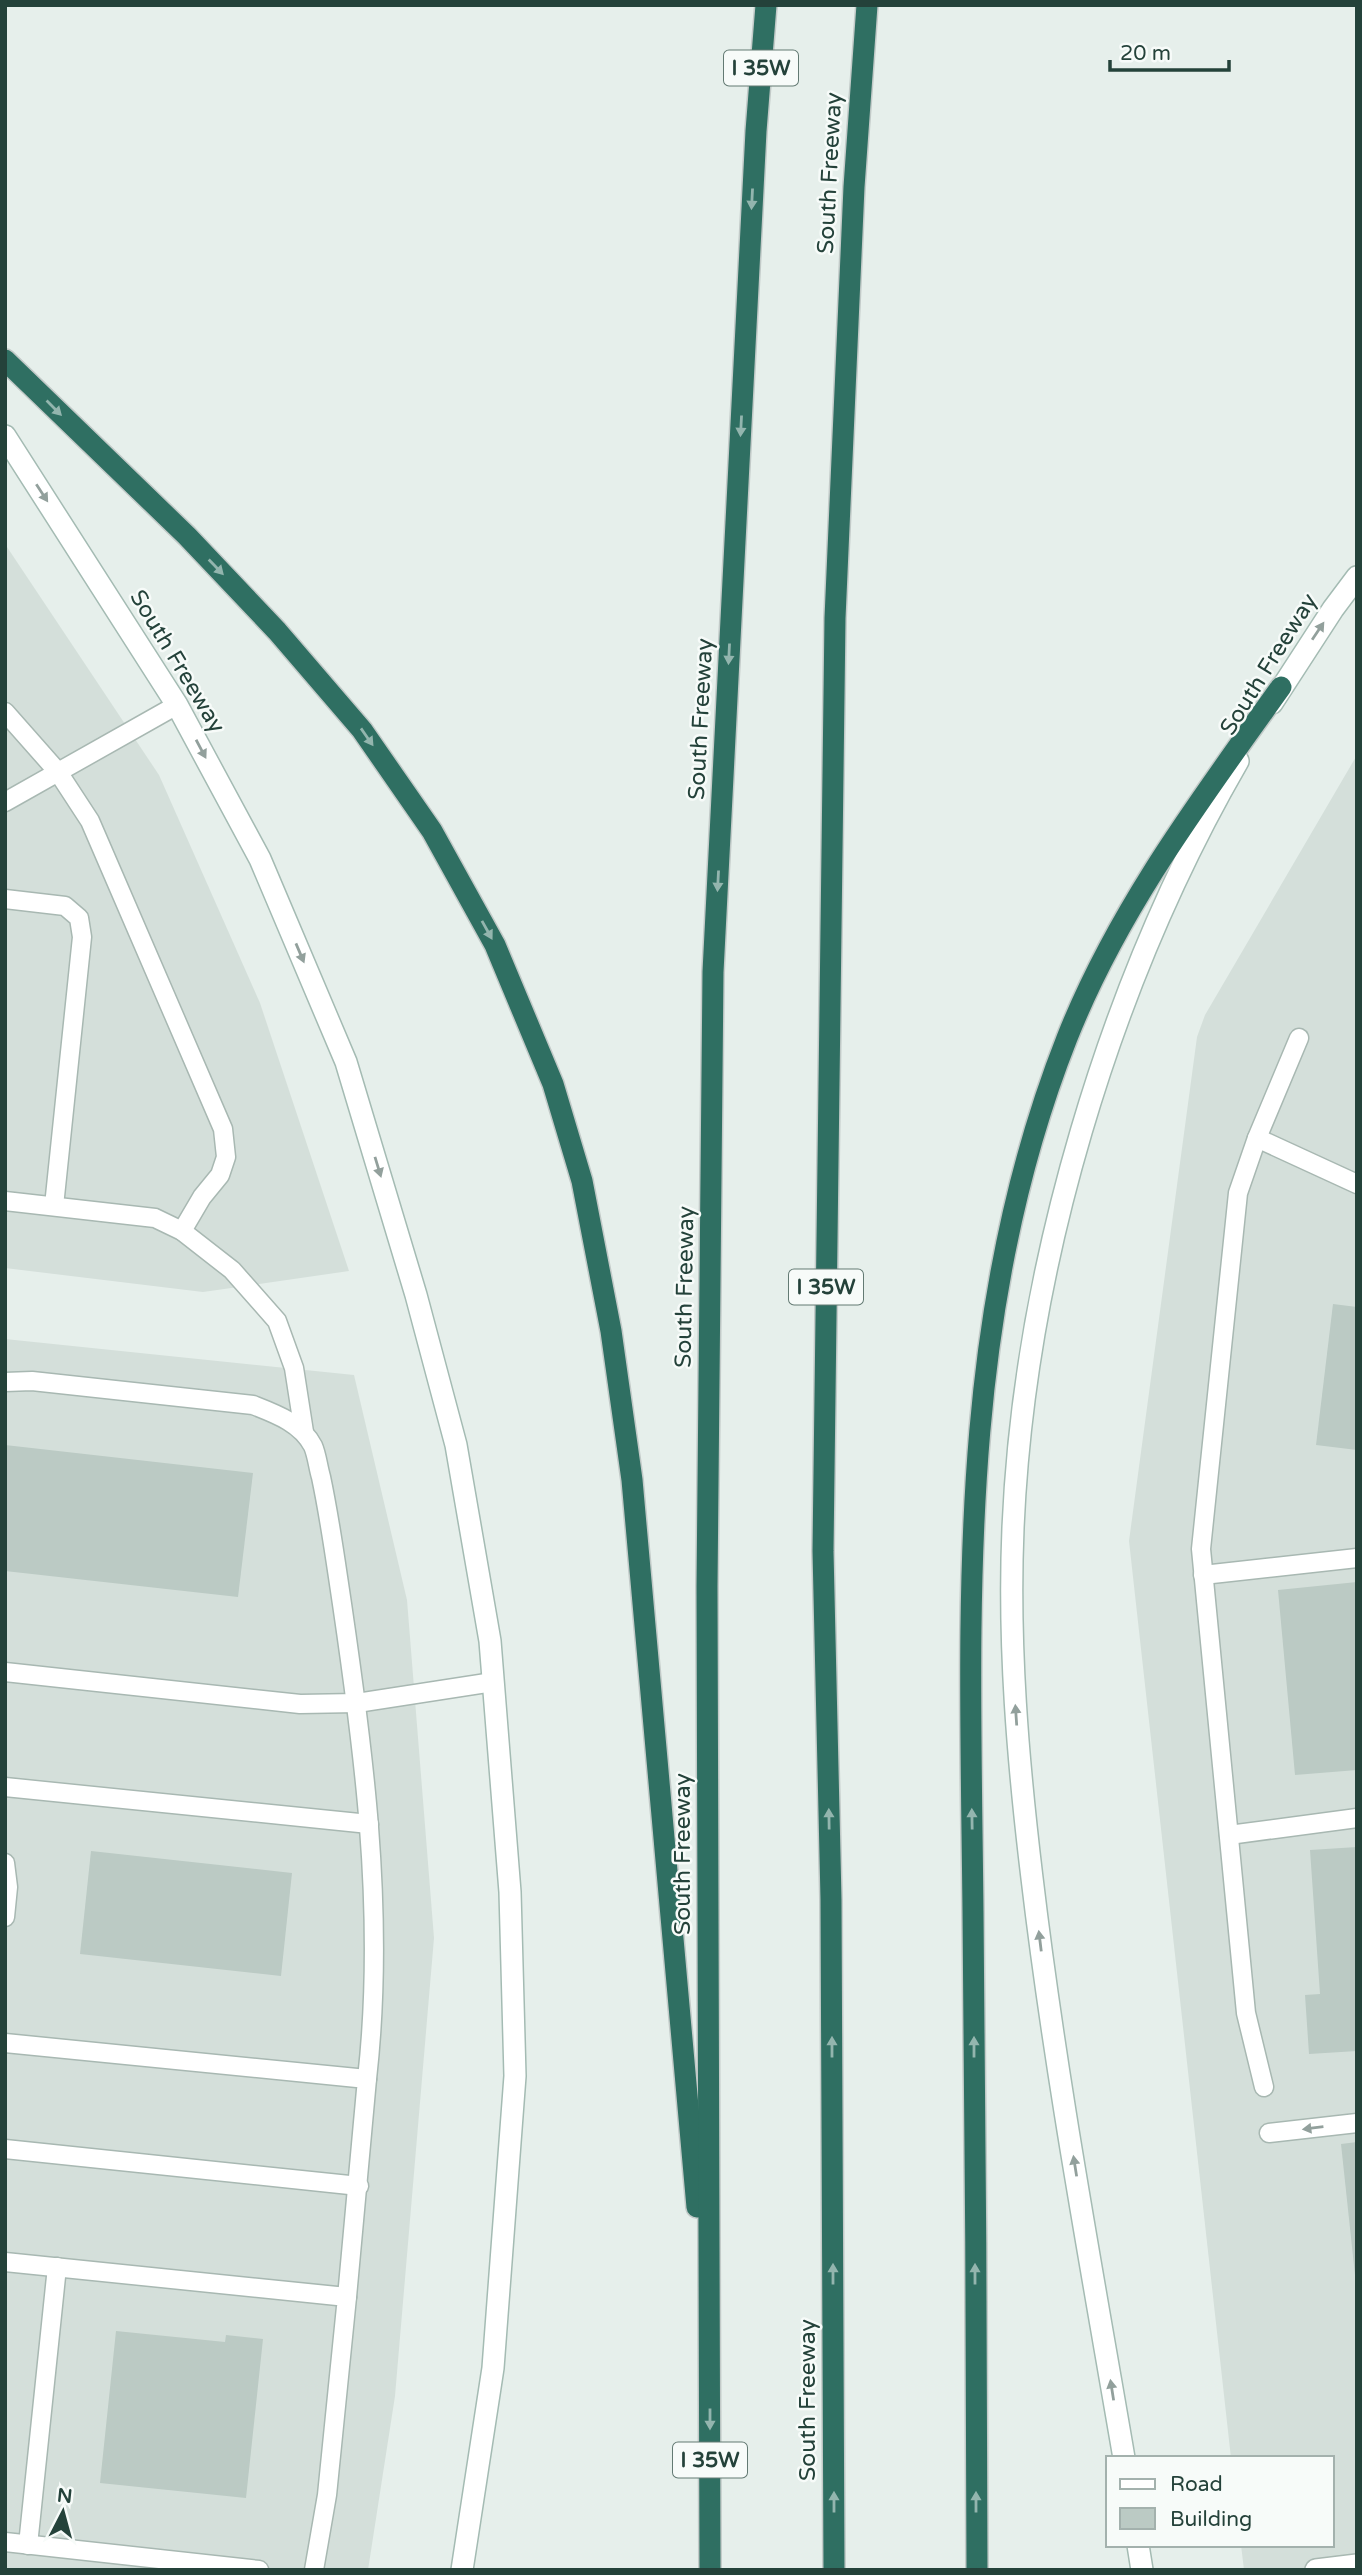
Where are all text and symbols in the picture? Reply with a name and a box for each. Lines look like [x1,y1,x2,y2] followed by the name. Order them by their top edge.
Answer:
[1110,28,1229,72] scale bar
[1120,41,1171,66] text: 20 m
[724,50,798,86] road number: I 35W
[812,92,848,255] street label: South Freeway
[747,188,758,210] one-way arrow
[45,400,62,417] one-way arrow
[735,416,746,438] one-way arrow
[35,484,48,503] one-way arrow
[208,559,225,576] one-way arrow
[123,585,231,738] street label: South Freeway
[1214,588,1324,741] street label: South Freeway
[1311,622,1325,640] one-way arrow
[683,638,719,801] street label: South Freeway
[724,643,735,665] one-way arrow
[360,728,374,746] one-way arrow
[195,739,207,759] one-way arrow
[712,870,723,892] one-way arrow
[481,921,493,940] one-way arrow
[295,943,306,964] one-way arrow
[373,1157,383,1178] one-way arrow
[670,1206,700,1368] street label: South Freeway
[789,1270,863,1304] road number: I 35W
[1011,1704,1022,1726] one-way arrow
[669,1773,697,1935] street label: South Freeway
[824,1808,835,1830] one-way arrow
[966,1808,978,1830] one-way arrow
[1034,1930,1045,1952] one-way arrow
[826,2035,838,2057] one-way arrow
[968,2035,980,2057] one-way arrow
[1301,2123,1323,2134] one-way arrow
[1069,2155,1080,2177] one-way arrow
[827,2263,839,2285] one-way arrow
[970,2263,981,2285] one-way arrow
[794,2319,822,2481] street label: South Freeway
[1106,2379,1117,2401] one-way arrow
[704,2409,716,2431] one-way arrow
[673,2442,747,2478] road number: I 35W
[1106,2456,1334,2547] legend
[1170,2472,1223,2497] text: Road
[28,2477,98,2547] north arrow
[56,2484,73,2508] text: N
[828,2490,839,2512] one-way arrow
[970,2490,982,2512] one-way arrow
[1170,2507,1252,2532] text: Building

